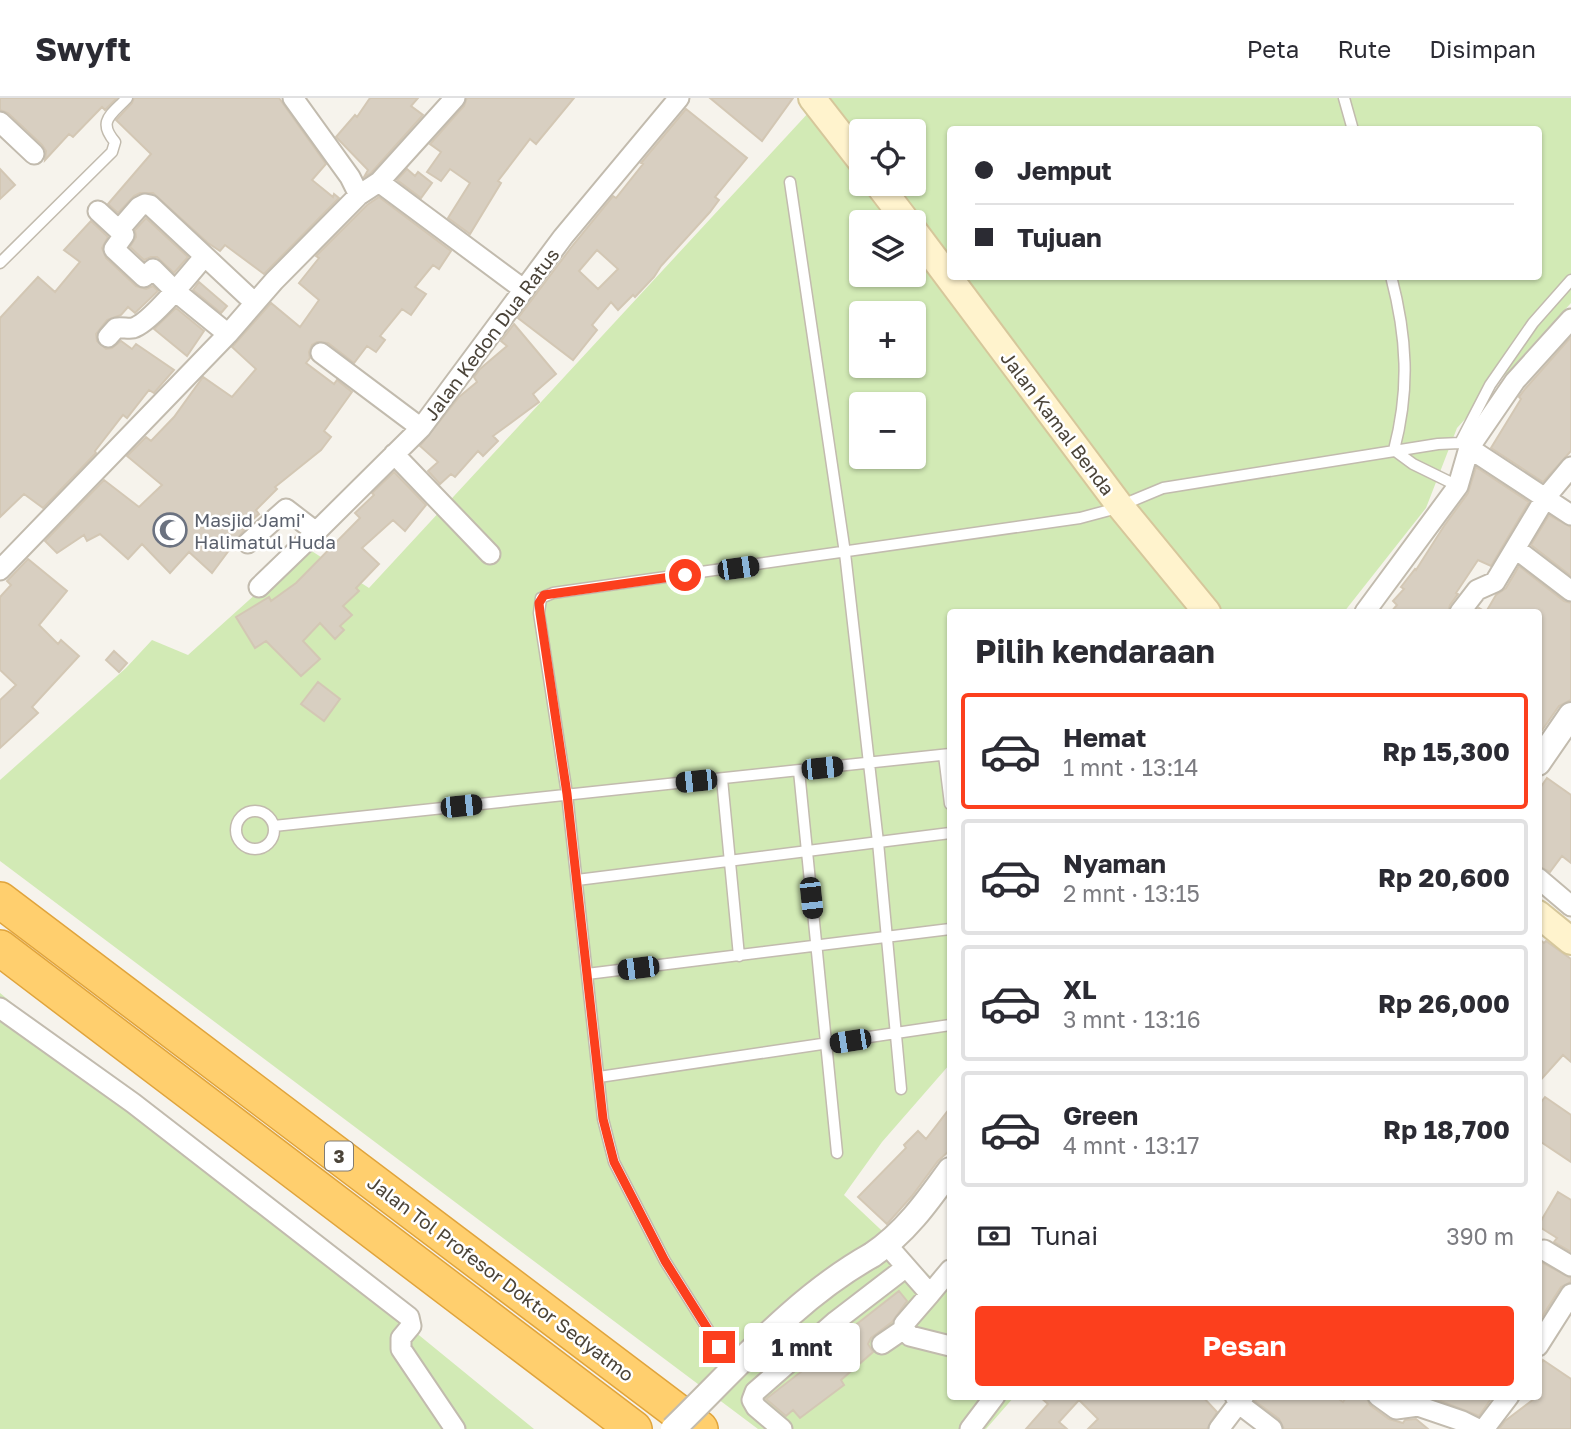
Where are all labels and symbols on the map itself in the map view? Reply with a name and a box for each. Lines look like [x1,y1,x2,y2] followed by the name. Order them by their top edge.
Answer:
[418,243,564,425] street label: Jalan Kedon Dua Ratus
[996,346,1120,500] street label: Jalan Kamal Benda
[194,508,336,553] place label: Masjid Jami' Halimatul Huda
[151,511,189,549] mosque icon: Masjid Jami' Halimatul Huda
[716,555,761,581] car
[669,559,701,591] route start
[801,755,844,781] car
[675,768,718,794] car
[440,793,483,819] car
[799,876,824,920] car
[616,955,661,981] car
[828,1027,873,1055] car
[325,1142,353,1170] road number: 3
[363,1170,639,1386] street label: Jalan Tol Profesor Doktor Sedyatmo
[744,1322,859,1372] callout: 1 mnt
[703,1331,735,1363] route end

